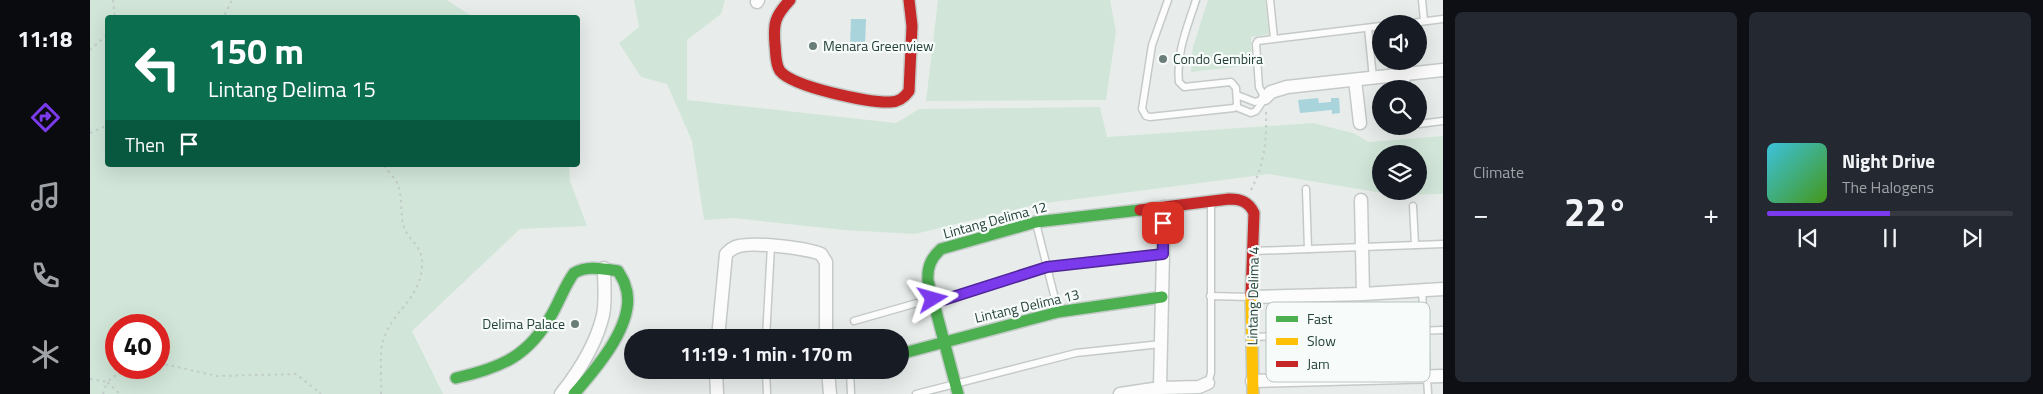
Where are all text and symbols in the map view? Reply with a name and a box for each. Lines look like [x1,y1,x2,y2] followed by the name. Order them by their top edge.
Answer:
[1372,15,1427,200] map controls
[1372,15,1427,70] button: sound
[18,22,72,56] text: 11:18
[208,24,304,78] text: 150 m
[125,35,190,100] icon: left
[823,35,934,56] place label: Menara Greenview
[807,40,819,52] marker: Menara Greenview
[1173,48,1263,69] place label: Condo Gembira
[1157,53,1169,65] marker: Condo Gembira
[208,72,376,106] text: Lintang Delima 15
[1372,80,1427,135] button: search
[28,100,63,135] icon: directions
[125,130,165,159] text: Then
[175,130,203,158] icon: arrive
[1372,145,1427,200] button: layers
[1842,146,1935,175] text: Night Drive
[1473,160,1524,184] text: Climate
[1842,175,1934,199] text: The Halogens
[28,179,63,214] icon: music
[1564,183,1628,241] text: 22°
[1473,192,1489,235] text: −
[1703,192,1719,235] text: +
[941,196,1049,243] street label: Lintang Delima 12
[1142,202,1184,244] pin
[1149,209,1177,237] icon: arrive
[1794,224,1822,252] icon: previous
[1876,224,1904,252] icon: pause
[1958,224,1986,252] icon: next
[1241,246,1264,346] street label: Lintang Delima 4
[28,258,63,293] icon: phone
[906,272,958,324] position arrow
[972,283,1081,328] street label: Lintang Delima 13
[1266,302,1430,382] legend
[1307,308,1332,329] text: Fast
[482,313,565,334] place label: Delima Palace
[105,314,170,379] speed limit sign: 40
[569,318,581,330] marker: Delima Palace
[1307,330,1336,351] text: Slow
[28,337,63,372] icon: climate
[680,339,853,368] text: 11:19 · 1 min · 170 m
[1307,353,1330,374] text: Jam

